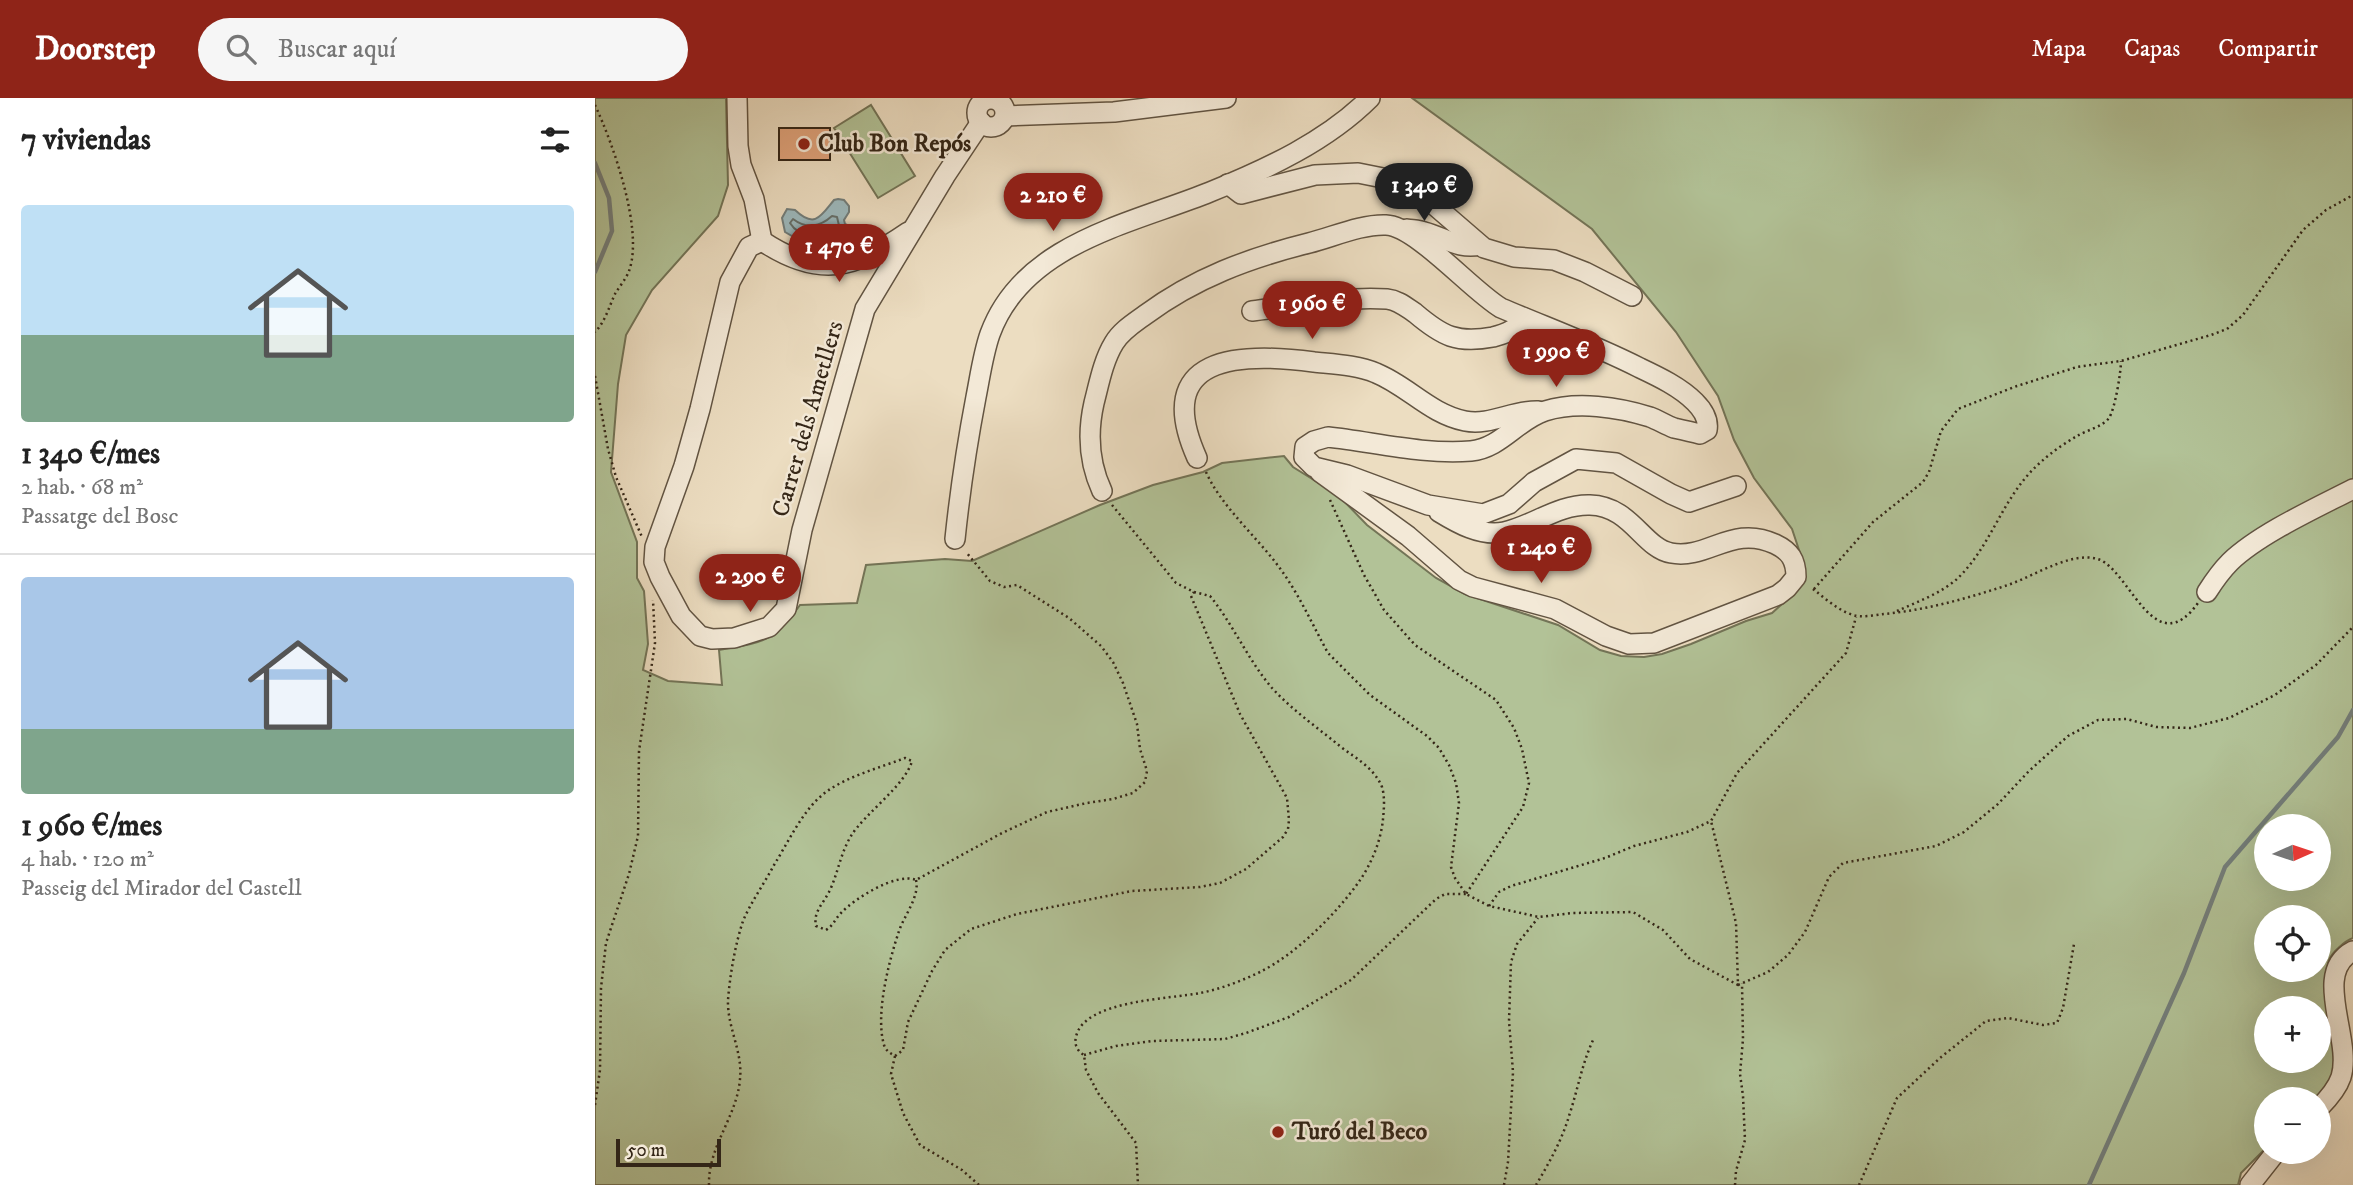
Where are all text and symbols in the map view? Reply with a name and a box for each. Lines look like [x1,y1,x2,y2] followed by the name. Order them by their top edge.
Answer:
[198,18,688,81] search box
[35,29,156,70] text: Doorstep
[222,30,260,68] icon: search
[278,33,396,66] text: Buscar aquí
[2032,34,2086,64] text: Mapa
[2124,34,2180,64] text: Capas
[2218,34,2318,64] text: Compartir
[536,121,574,159] icon: filters
[21,122,151,159] text: 7 viviendas
[818,129,971,159] place label: Club Bon Repós
[796,136,812,152] marker: Club Bon Repós
[1359,164,1489,223] pin: 1 340 €
[1391,171,1457,200] text: 1 340 €
[988,174,1118,233] pin: 2 210 €
[1020,181,1086,210] text: 2 210 €
[774,225,904,284] pin: 1 470 €
[805,232,873,261] text: 1 470 €
[235,250,361,376] icon: home
[1247,282,1377,341] pin: 1 960 €
[1278,289,1346,318] text: 1 960 €
[766,318,850,520] street label: Carrer dels Ametllers
[1491,330,1621,389] pin: 1 990 €
[1522,337,1590,366] text: 1 990 €
[21,436,160,473] text: 1 340 €/mes
[21,473,143,502] text: 2 hab. · 68 m²
[21,502,178,531] text: Passatge del Bosc
[1476,526,1606,585] pin: 1 240 €
[1507,533,1575,562] text: 1 240 €
[685,554,815,614] pin: 2 290 €
[715,562,785,591] text: 2 290 €
[235,622,361,748] icon: home
[21,808,162,845] text: 1 960 €/mes
[2254,814,2331,891] north arrow
[2254,814,2331,1164] map controls
[21,845,154,874] text: 4 hab. · 120 m²
[21,874,302,903] text: Passeig del Mirador del Castell
[2254,905,2331,982] button: locate
[2254,996,2331,1073] button: +
[2254,1087,2331,1164] button: −
[1291,1117,1427,1147] place label: Turó del Beco
[1270,1124,1286,1140] marker: Turó del Beco
[616,1136,721,1168] scale bar
[627,1139,665,1162] text: 50 m

